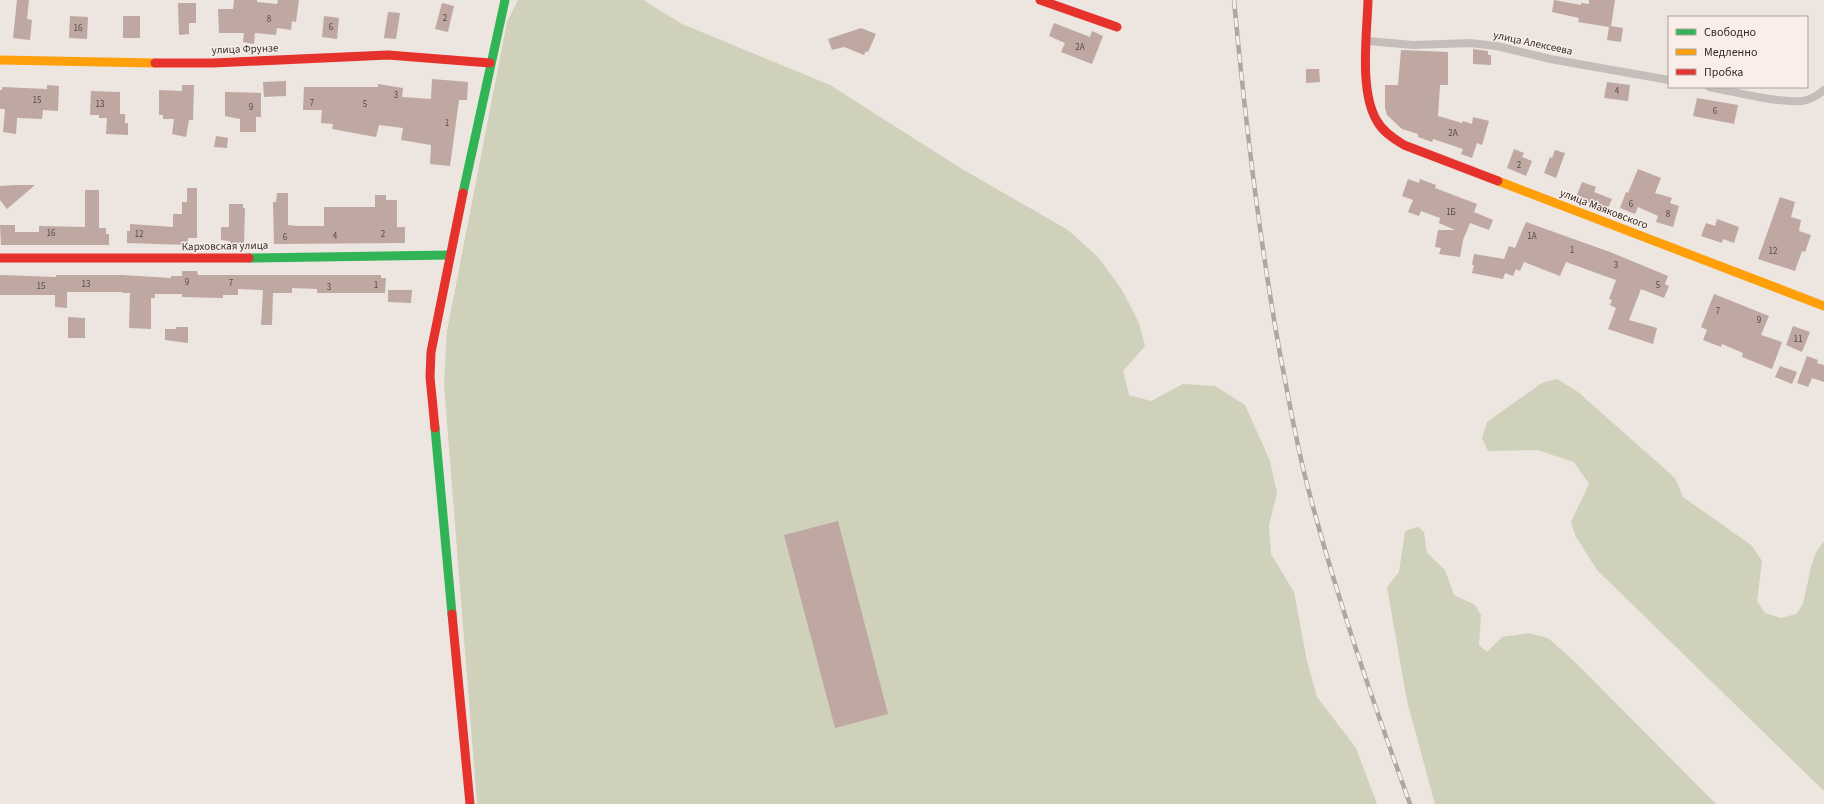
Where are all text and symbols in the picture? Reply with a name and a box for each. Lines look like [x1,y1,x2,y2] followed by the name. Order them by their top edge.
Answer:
[443,12,448,25] house number: 2
[267,13,272,26] house number: 8
[1668,16,1808,88] legend
[329,21,334,34] house number: 6
[74,22,83,35] house number: 16
[1704,24,1756,41] text: Свободно
[1492,27,1574,59] street label: улица Алексеева
[211,40,279,58] street label: улица Фрунзе
[1075,41,1085,54] house number: 2А
[1704,44,1758,61] text: Медленно
[1704,64,1743,81] text: Пробка
[1615,85,1620,98] house number: 4
[394,89,399,102] house number: 3
[33,94,42,107] house number: 15
[310,97,315,110] house number: 7
[96,98,105,111] house number: 13
[363,98,368,111] house number: 5
[249,101,254,114] house number: 9
[1713,105,1718,118] house number: 6
[445,117,449,130] house number: 1
[1448,127,1458,140] house number: 2А
[1517,159,1522,172] house number: 2
[1558,185,1650,233] street label: улица Маяковского
[1629,198,1634,211] house number: 6
[1446,206,1456,219] house number: 1Б
[1666,208,1671,221] house number: 8
[47,227,56,240] house number: 16
[135,228,144,241] house number: 12
[381,228,386,241] house number: 2
[333,230,338,243] house number: 4
[1527,230,1537,243] house number: 1А
[283,231,288,244] house number: 6
[182,238,268,254] street label: Карховская улица
[1570,244,1574,257] house number: 1
[1769,245,1778,258] house number: 12
[1614,259,1619,272] house number: 3
[185,276,190,289] house number: 9
[229,277,234,290] house number: 7
[82,278,91,291] house number: 13
[374,279,378,292] house number: 1
[1656,279,1661,292] house number: 5
[37,280,46,293] house number: 15
[327,281,332,294] house number: 3
[1716,305,1721,318] house number: 7
[1757,314,1762,327] house number: 9
[1794,333,1802,346] house number: 11

